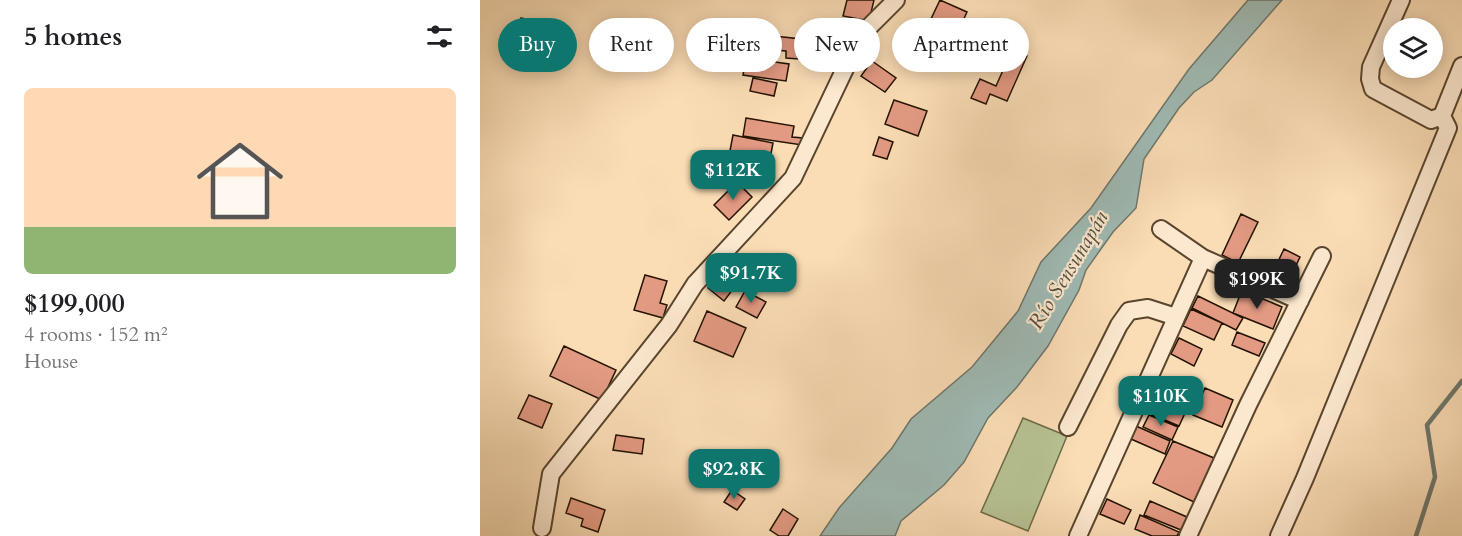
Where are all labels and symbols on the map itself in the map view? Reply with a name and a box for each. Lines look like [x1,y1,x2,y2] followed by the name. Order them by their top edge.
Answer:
[691,150,775,201] pin: $112K
[1022,205,1116,335] water label: Río Sensunapán
[702,253,800,304] pin: $91.7K
[1215,259,1299,310] pin: $199K
[1119,376,1203,427] pin: $110K
[685,449,783,500] pin: $92.8K

